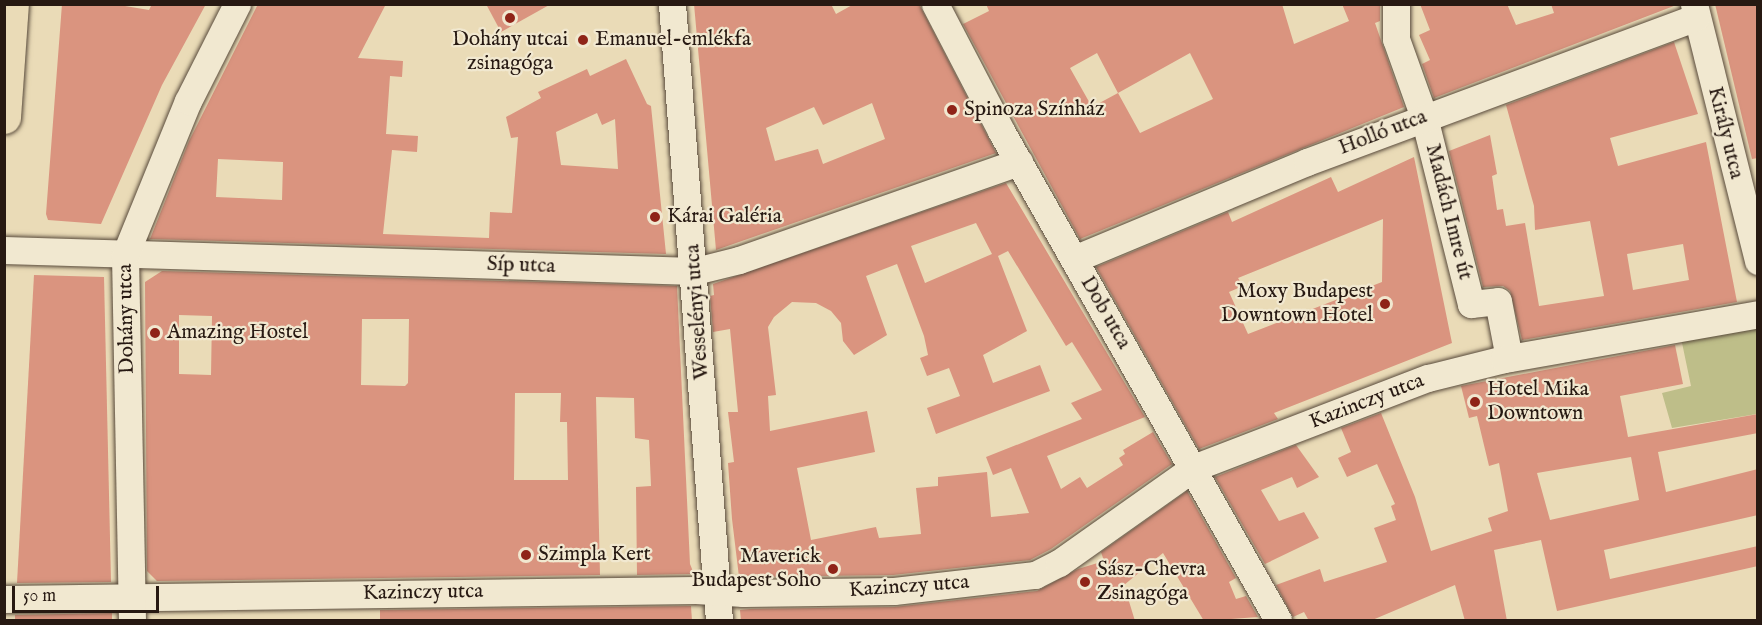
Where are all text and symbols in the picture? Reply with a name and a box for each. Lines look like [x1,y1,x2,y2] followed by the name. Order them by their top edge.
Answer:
[503,11,517,25] marker: Dohány utcai zsinagóga
[452,27,568,77] place label: Dohány utcai zsinagóga
[595,27,751,53] place label: Emanuel-emlékfa
[576,33,590,47] marker: Emanuel-emlékfa
[1701,84,1749,182] street label: Király utca
[964,97,1105,123] place label: Spinoza Színház
[945,103,959,117] marker: Spinoza Színház
[1335,105,1431,161] street label: Holló utca
[1419,141,1477,283] street label: Madách Imre út
[667,204,782,230] place label: Kárai Galéria
[648,210,662,224] marker: Kárai Galéria
[681,243,715,381] street label: Wesselényi utca
[486,252,556,280] street label: Síp utca
[113,264,141,374] street label: Dohány utca
[1074,272,1136,354] street label: Dob utca
[1221,279,1373,329] place label: Moxy Budapest Downtown Hotel
[1378,297,1392,311] marker: Moxy Budapest Downtown Hotel
[167,320,308,346] place label: Amazing Hostel
[148,326,162,340] marker: Amazing Hostel
[1306,369,1428,435] street label: Kazinczy utca
[1487,377,1589,427] place label: Hotel Mika Downtown
[1468,395,1482,409] marker: Hotel Mika Downtown
[538,542,651,568] place label: Szimpla Kert
[691,544,821,594] place label: Maverick Budapest Soho
[519,548,533,562] marker: Szimpla Kert
[1097,557,1206,607] place label: Sász-Chevra Zsinagóga
[826,562,840,576] marker: Maverick Budapest Soho
[848,570,970,604] street label: Kazinczy utca
[15,574,162,612] scale bar
[1078,575,1092,589] marker: Sász-Chevra Zsinagóga
[362,579,484,607] street label: Kazinczy utca
[23,585,56,608] text: 50 m

